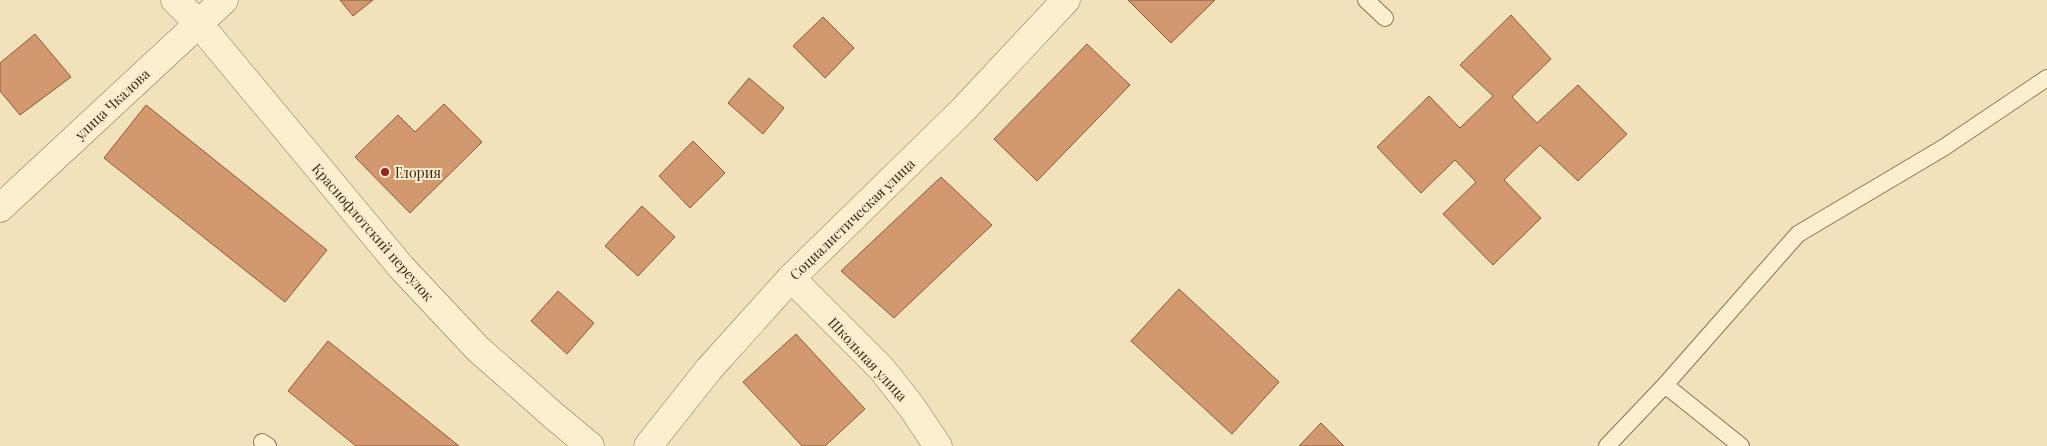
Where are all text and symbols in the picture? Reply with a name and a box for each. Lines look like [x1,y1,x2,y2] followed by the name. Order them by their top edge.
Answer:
[70,64,154,144] street label: улица Чкалова
[785,154,919,284] street label: Социалистическая улица
[308,159,438,305] street label: Краснофлотский переулок
[395,163,441,182] place label: Глория
[379,166,391,178] marker: Глория
[824,313,912,405] street label: Школьная улица

